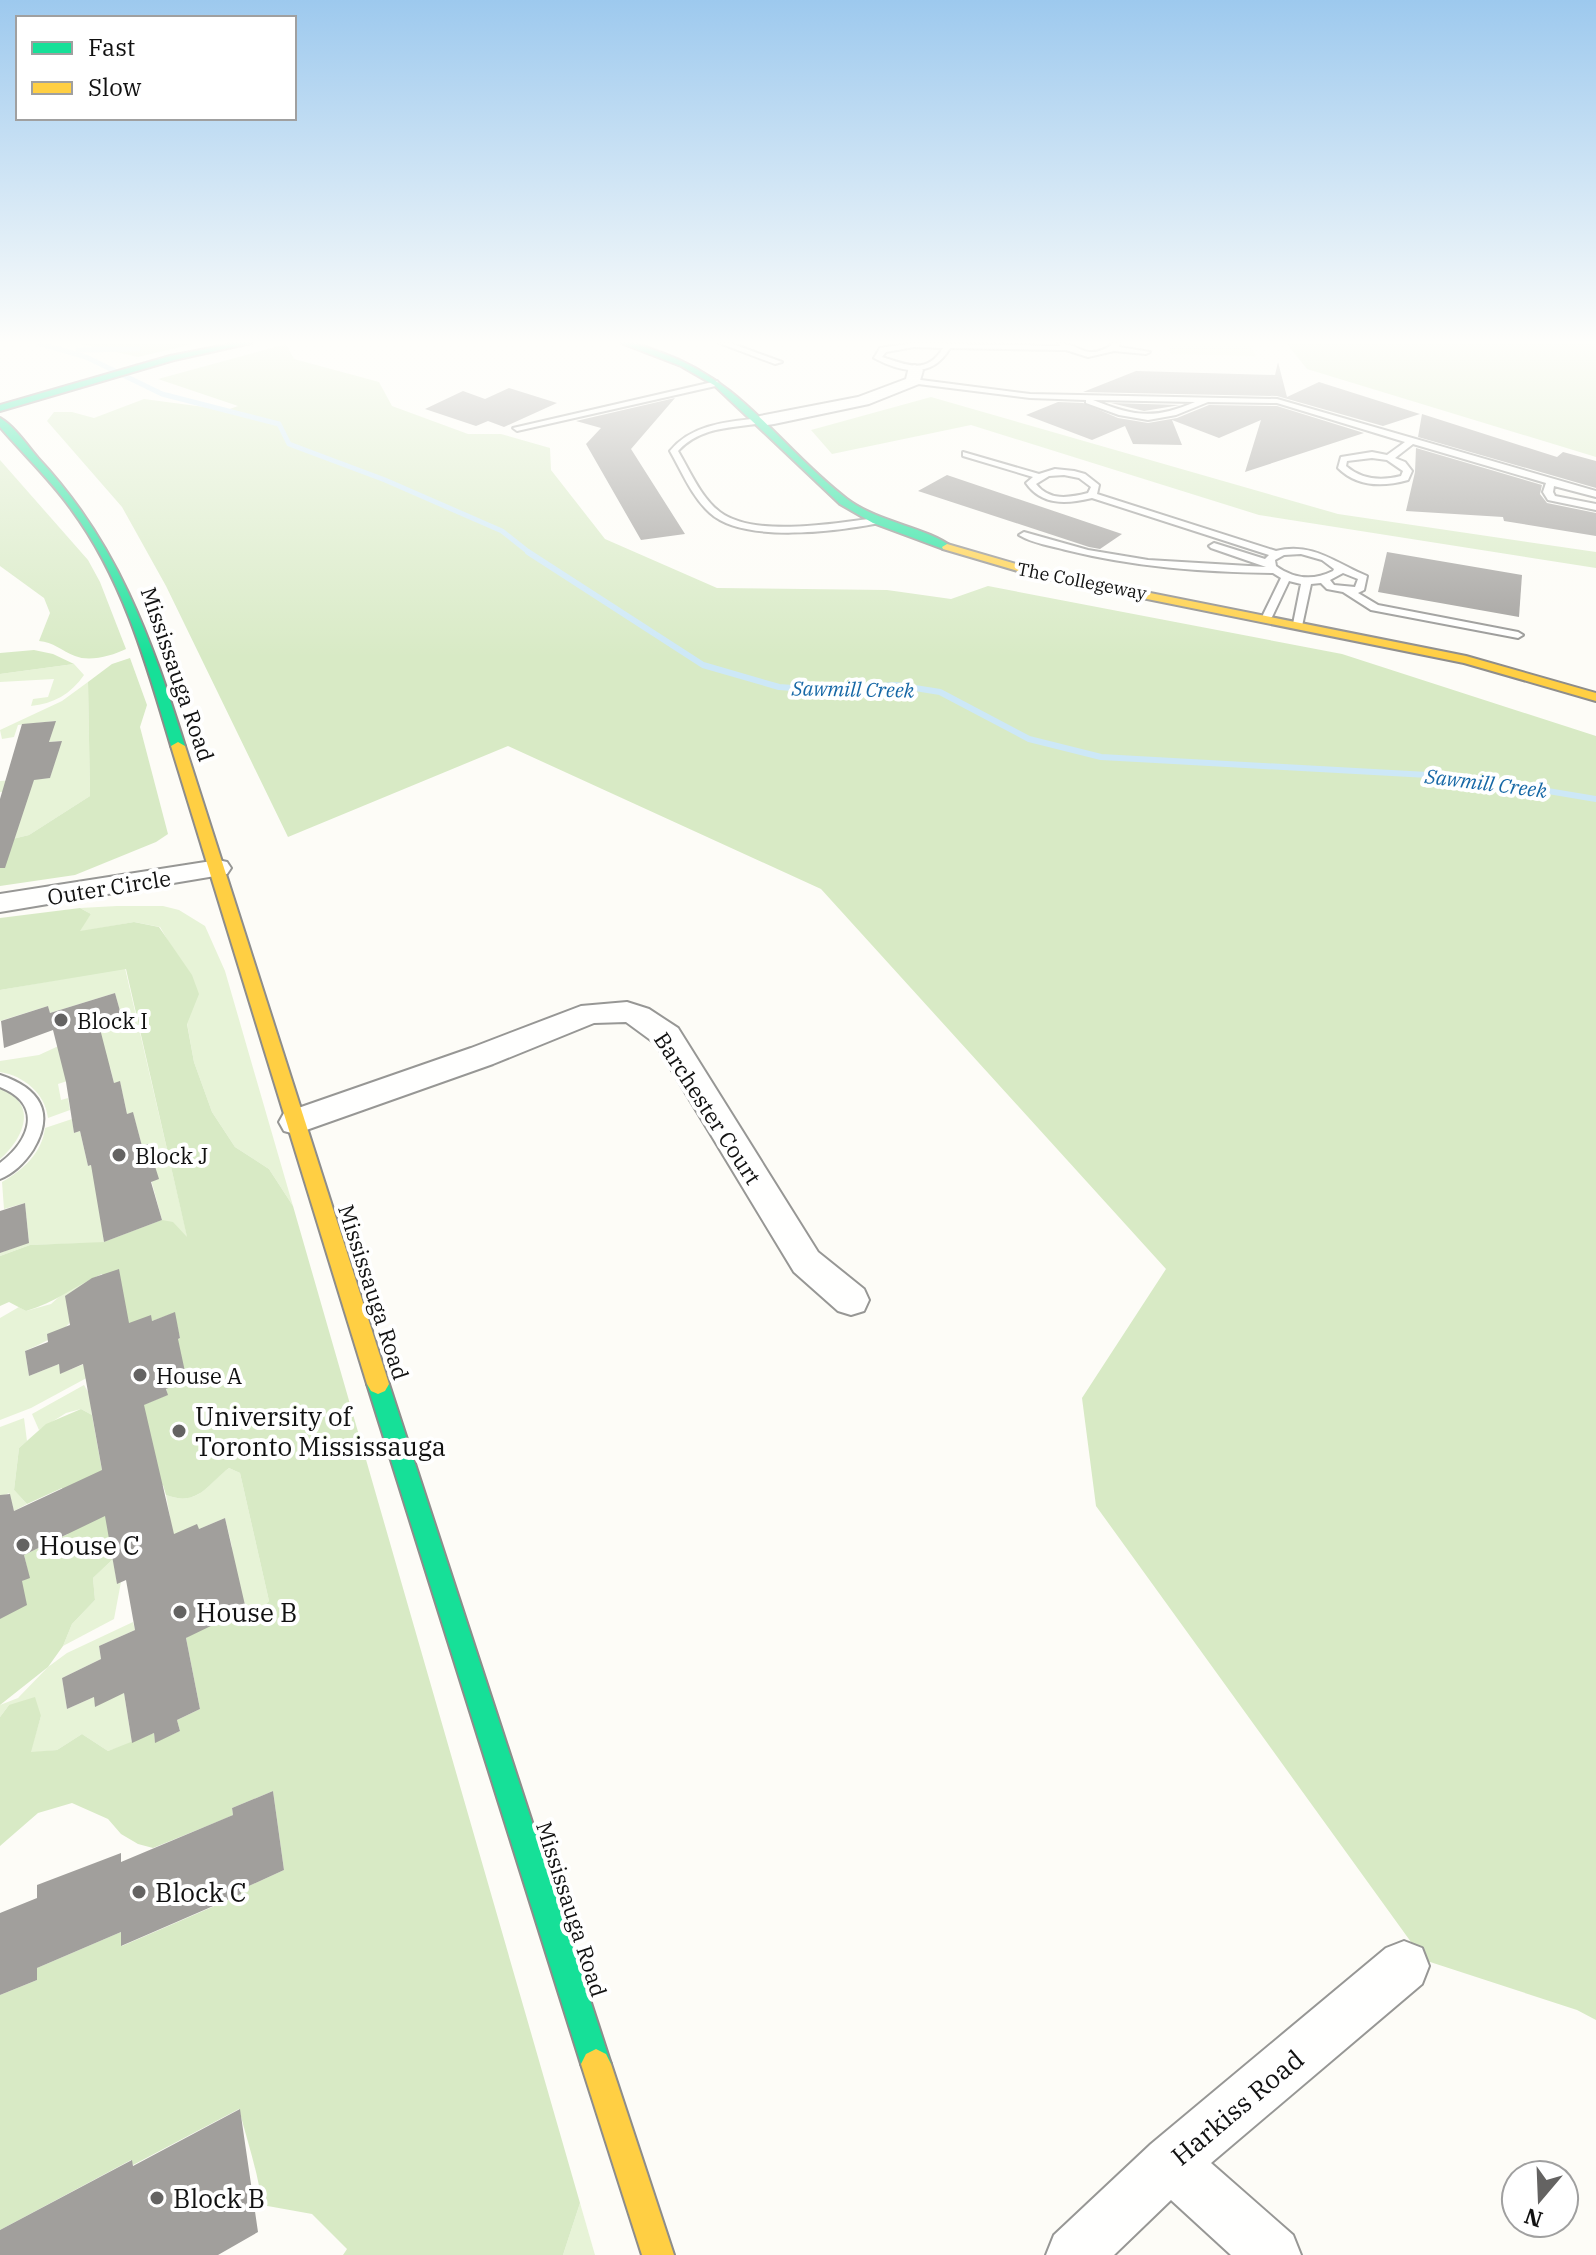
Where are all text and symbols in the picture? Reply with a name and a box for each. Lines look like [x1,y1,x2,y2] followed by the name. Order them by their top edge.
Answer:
[16,16,296,120] legend
[88,31,135,63] text: Fast
[88,71,142,103] text: Slow
[1015,557,1149,605] street label: The Collegeway
[135,583,221,765] street label: Mississauga Road
[790,674,915,704] water label: Sawmill Creek
[1422,762,1549,804] water label: Sawmill Creek
[45,863,173,911] street label: Outer Circle
[77,1006,148,1035] place label: Block I
[52,1011,70,1029] marker: Block I
[648,1026,768,1190] street label: Barchester Court
[135,1141,208,1170] place label: Block J
[110,1146,128,1164] marker: Block J
[332,1201,416,1383] street label: Mississauga Road
[156,1361,242,1390] place label: House A
[131,1366,149,1384] marker: House A
[195,1399,446,1463] place label: University of Toronto Mississauga
[170,1422,188,1440] marker: University of Toronto Mississauga
[39,1528,140,1562] place label: House C
[14,1536,32,1554] marker: House C
[196,1595,297,1629] place label: House B
[171,1603,189,1621] marker: House B
[530,1818,614,2000] street label: Mississauga Road
[155,1875,247,1909] place label: Block C
[130,1883,148,1901] marker: Block C
[1164,2042,1310,2172] street label: Harkiss Road
[1500,2159,1580,2239] north arrow
[173,2181,265,2215] place label: Block B
[148,2189,166,2207] marker: Block B
[1520,2202,1546,2235] text: N

